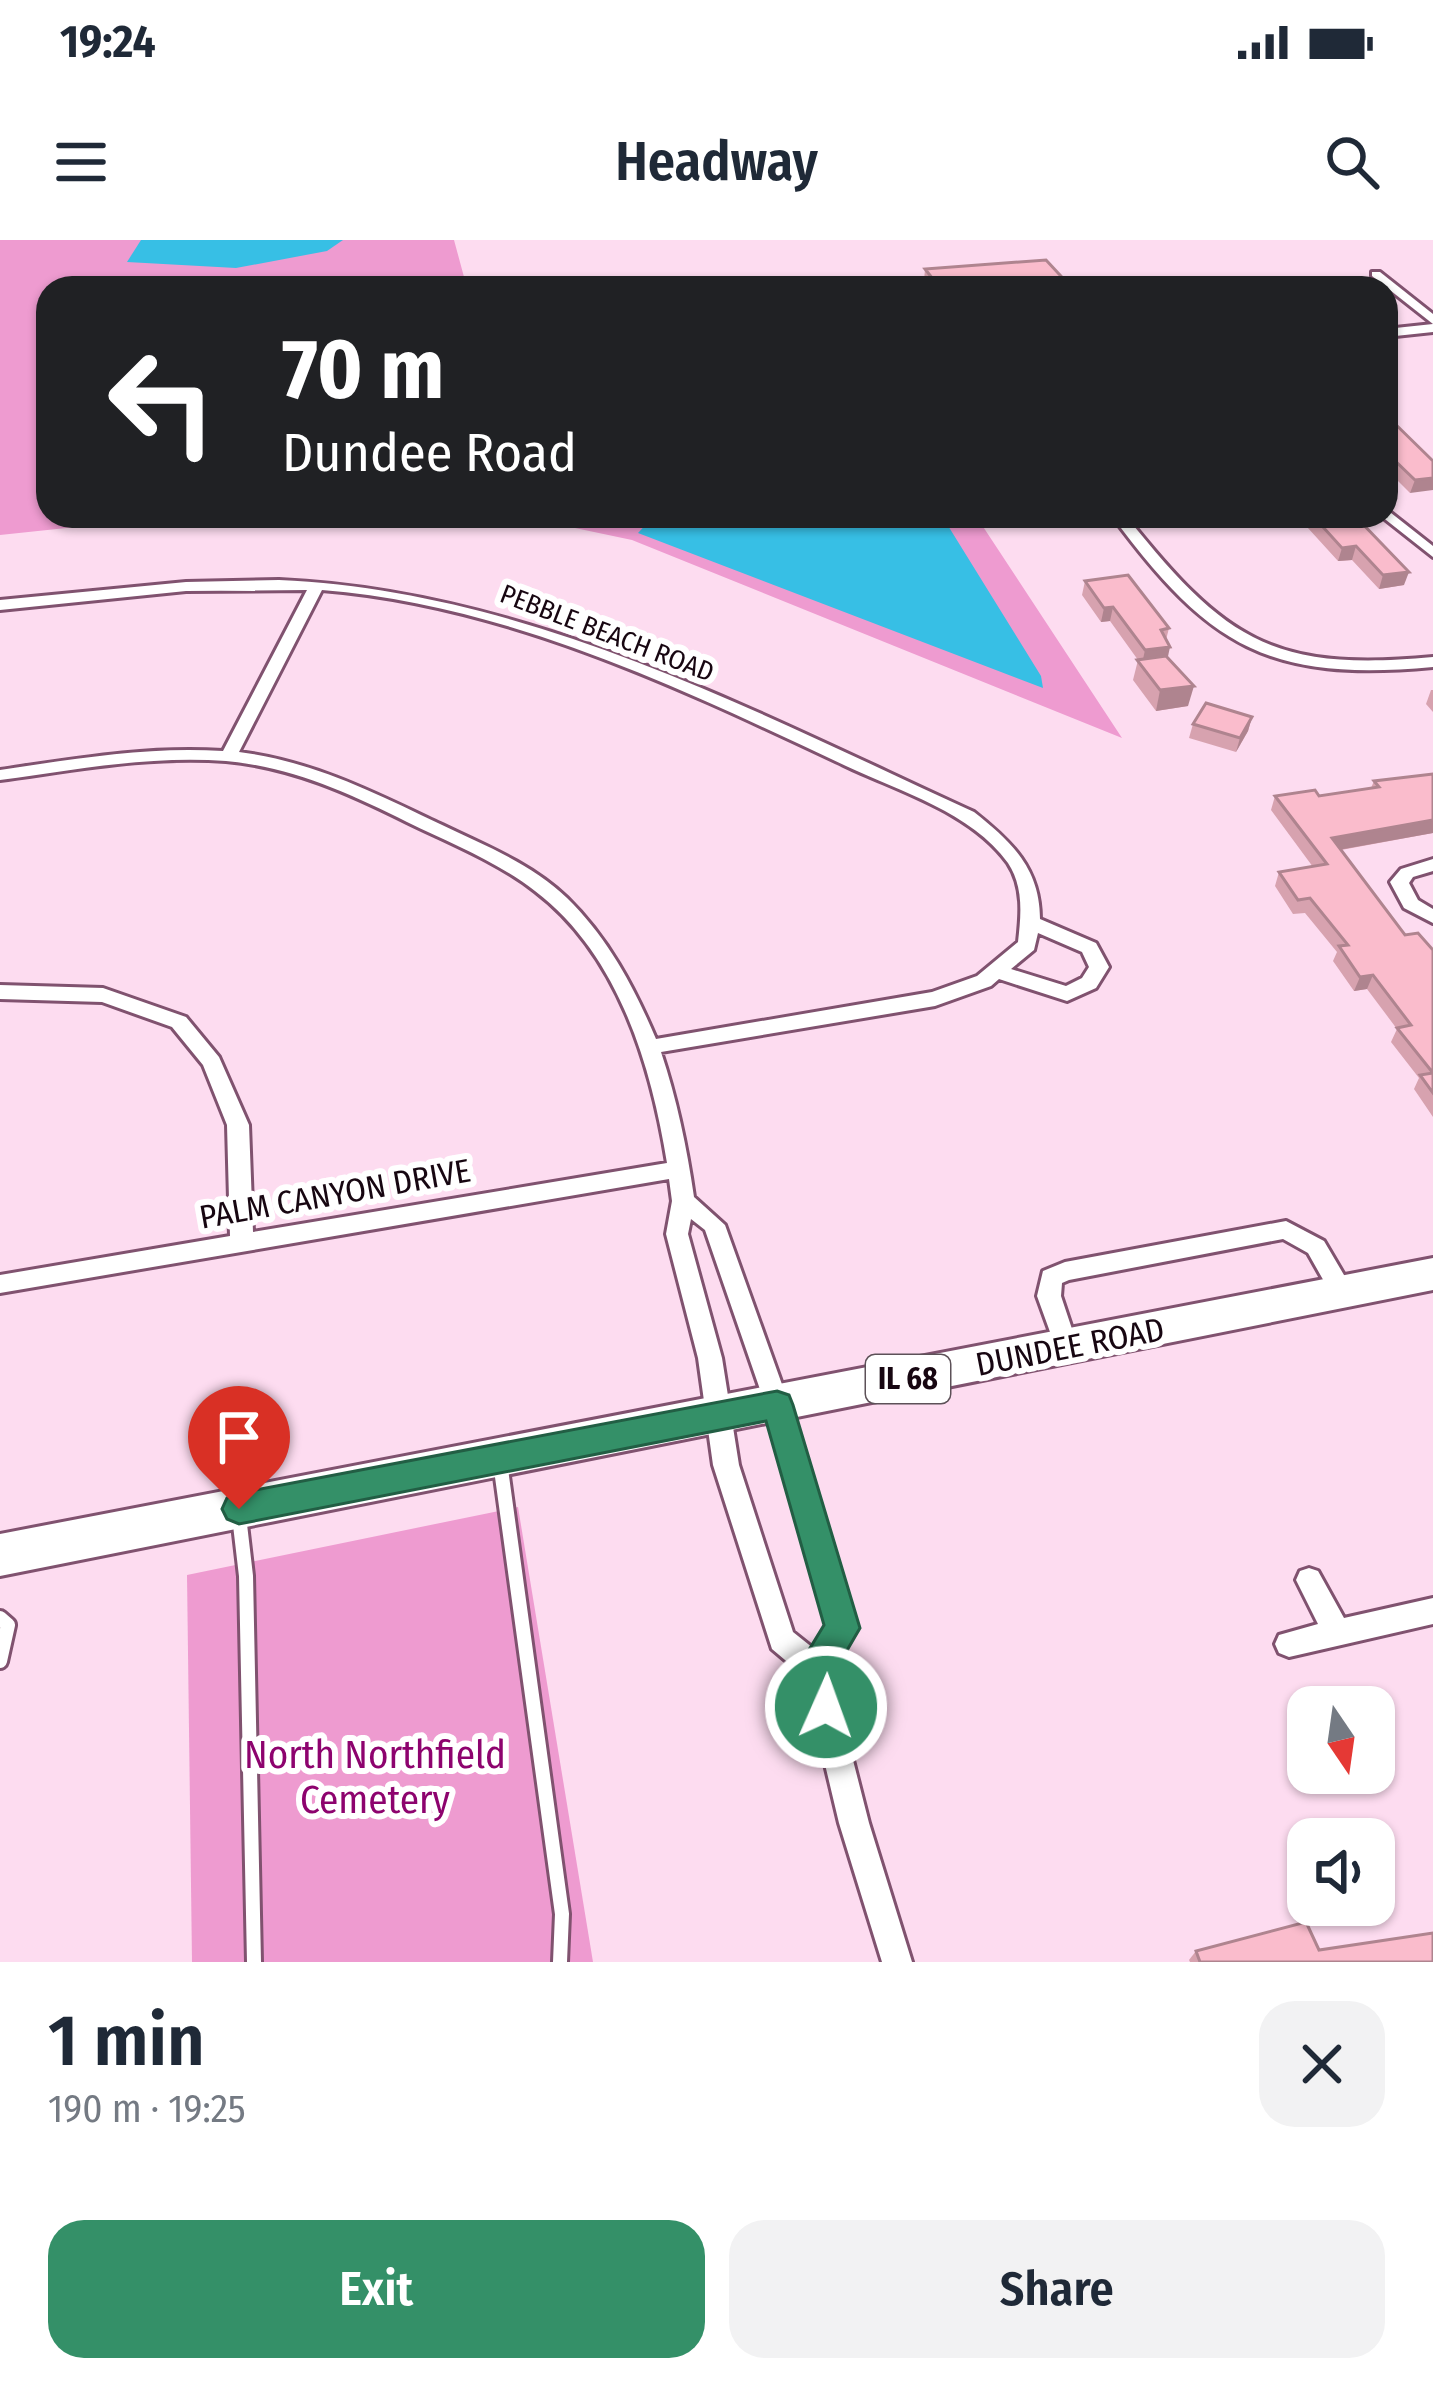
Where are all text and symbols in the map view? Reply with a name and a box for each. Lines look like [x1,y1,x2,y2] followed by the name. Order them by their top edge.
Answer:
[60,15,156,69] text: 19:24
[48,129,114,195] icon: menu
[1319,129,1385,195] icon: search
[615,130,818,194] text: Headway
[282,319,444,420] text: 70 m
[84,324,240,480] icon: left
[282,421,577,485] text: Dundee Road
[496,578,718,688] street label: PEBBLE BEACH ROAD
[196,1150,474,1238] street label: PALM CANYON DRIVE
[972,1309,1168,1385] street label: DUNDEE ROAD
[866,1355,950,1403] road number: IL 68
[188,1386,290,1509] pin
[206,1404,272,1470] icon: arrive
[763,1644,889,1770] position arrow
[1287,1686,1395,1794] north arrow
[1287,1686,1395,1926] map controls
[244,1732,506,1823] park label: North Northfield Cemetery
[1287,1818,1395,1926] button: sound
[48,1998,205,2084] text: 1 min
[1259,2001,1385,2127] button: close
[48,2086,246,2132] text: 190 m · 19:25
[48,2220,705,2358] button: Exit
[729,2220,1385,2358] button: Share

